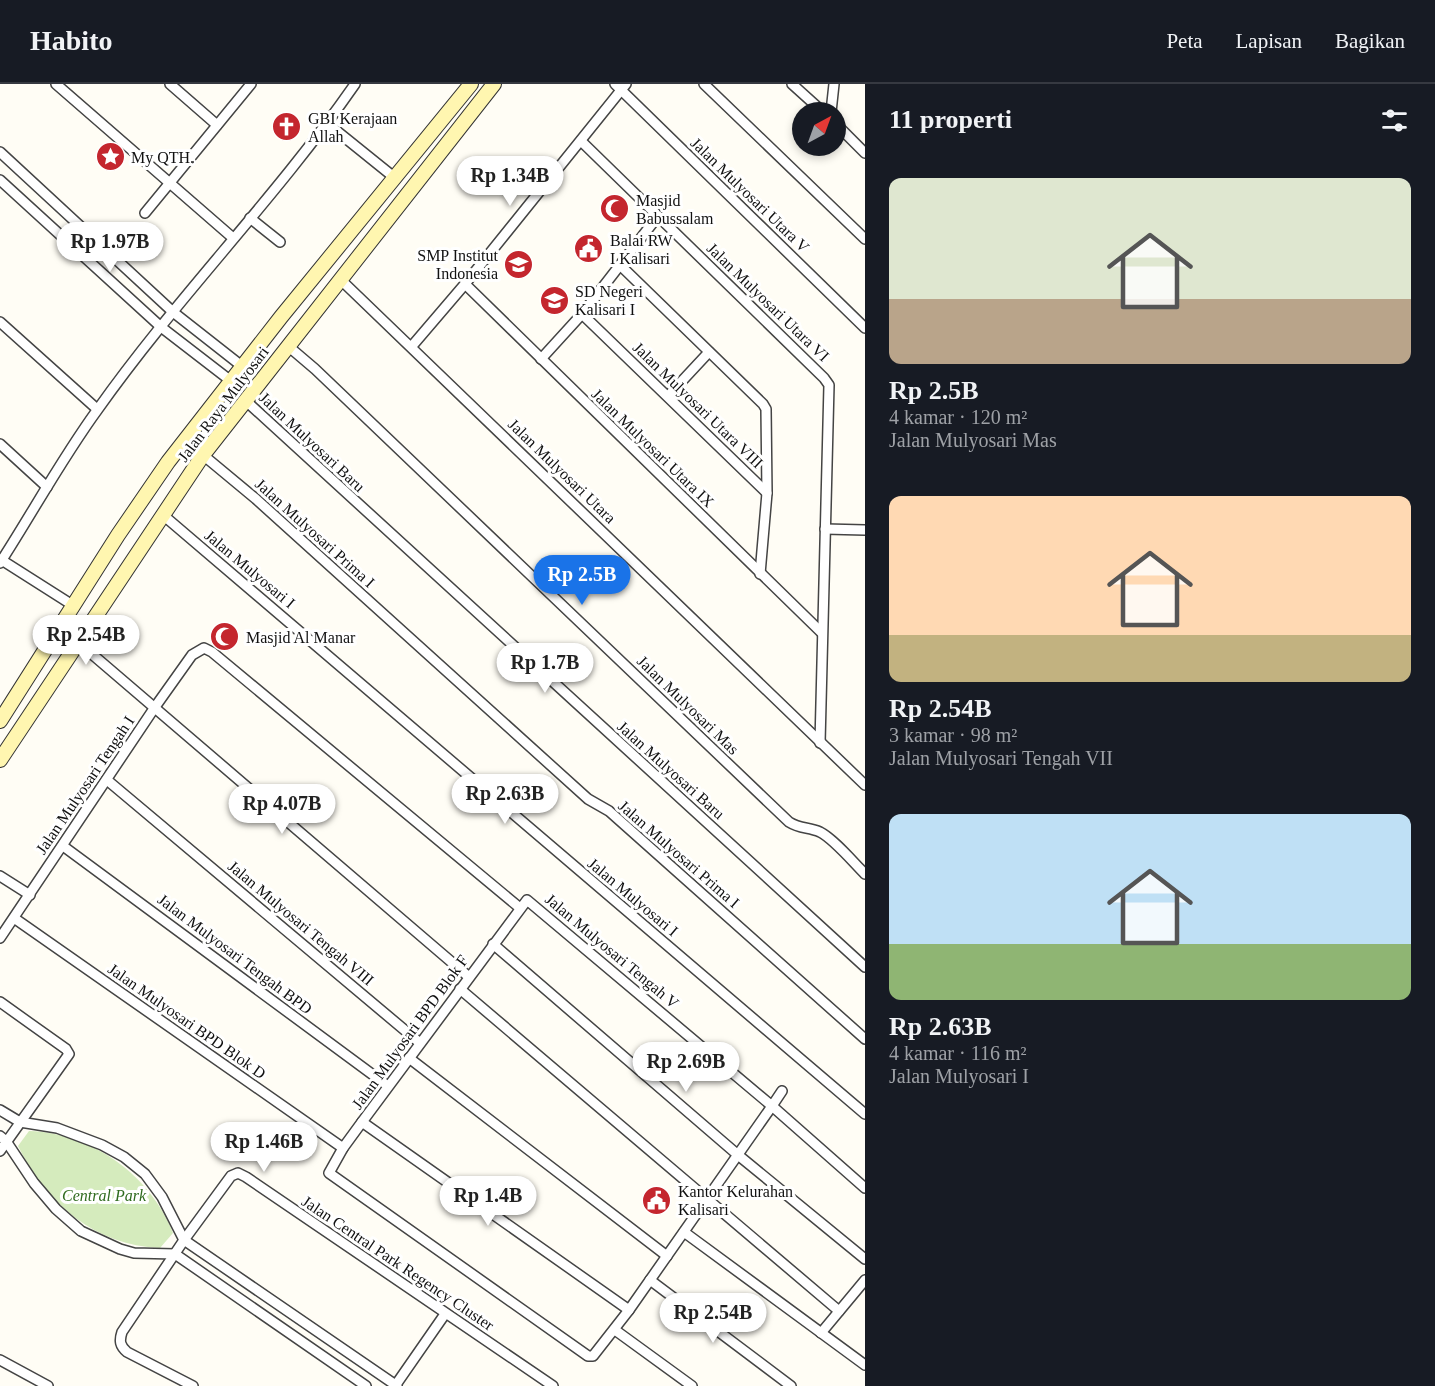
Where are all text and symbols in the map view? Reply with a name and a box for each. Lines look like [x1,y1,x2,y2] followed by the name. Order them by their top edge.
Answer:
[30,25,112,56] text: Habito
[1166,29,1203,53] text: Peta
[1236,29,1302,53] text: Lapisan
[1335,29,1405,53] text: Bagikan
[792,102,846,156] north arrow
[792,102,846,156] map controls
[1378,104,1411,137] icon: filters
[889,105,1012,134] text: 11 properti
[308,110,397,145] place label: GBI Kerajaan Allah
[271,111,303,143] church icon: GBI Kerajaan Allah
[687,134,813,257] street label: Jalan Mulyosari Utara V
[94,141,126,173] place icon: My QTH.
[131,149,194,167] place label: My QTH.
[448,156,572,207] pin: Rp 1.34B
[471,164,549,186] text: Rp 1.34B
[636,192,714,227] place label: Masjid Babussalam
[599,193,631,225] mosque icon: Masjid Babussalam
[1096,217,1204,325] icon: home
[48,222,172,273] pin: Rp 1.97B
[71,230,149,252] text: Rp 1.97B
[610,232,674,267] place label: Balai RW I Kalisari
[573,233,605,265] public building icon: Balai RW I Kalisari
[703,239,832,365] street label: Jalan Mulyosari Utara VI
[417,247,499,282] place label: SMP Institut Indonesia
[503,248,535,280] school or university icon: SMP Institut Indonesia
[575,283,644,318] place label: SD Negeri Kalisari I
[538,284,570,316] school or university icon: SD Negeri Kalisari I
[629,339,766,472] street label: Jalan Mulyosari Utara VIII
[174,343,273,465] street label: Jalan Raya Mulyosari
[889,376,979,405] text: Rp 2.5B
[588,385,718,512] street label: Jalan Mulyosari Utara IX
[255,389,368,496] street label: Jalan Mulyosari Baru
[889,406,1027,428] text: 4 kamar · 120 m²
[504,415,619,527] street label: Jalan Mulyosari Utara
[889,429,1057,451] text: Jalan Mulyosari Mas
[251,475,378,592] street label: Jalan Mulyosari Prima I
[201,526,298,612] street label: Jalan Mulyosari I
[1096,535,1204,643] icon: home
[527,555,637,606] pin: Rp 2.5B
[548,563,616,585] text: Rp 2.5B
[24,615,148,666] pin: Rp 2.54B
[209,621,241,653] mosque icon: Masjid Al Manar
[47,623,125,645] text: Rp 2.54B
[246,629,356,647] place label: Masjid Al Manar
[490,643,600,694] pin: Rp 1.7B
[511,651,579,673] text: Rp 1.7B
[633,652,742,758] street label: Jalan Mulyosari Mas
[889,694,992,723] text: Rp 2.54B
[33,713,138,858] street label: Jalan Mulyosari Tengah I
[613,718,728,823] street label: Jalan Mulyosari Baru
[889,724,1017,746] text: 3 kamar · 98 m²
[889,747,1113,769] text: Jalan Mulyosari Tengah VII
[443,774,567,825] pin: Rp 2.63B
[466,782,544,804] text: Rp 2.63B
[220,784,344,835] pin: Rp 4.07B
[243,792,321,814] text: Rp 4.07B
[615,797,743,912] street label: Jalan Mulyosari Prima I
[1096,853,1204,961] icon: home
[584,854,681,940] street label: Jalan Mulyosari I
[224,857,377,990] street label: Jalan Mulyosari Tengah VIII
[541,890,682,1013] street label: Jalan Mulyosari Tengah V
[154,891,315,1018] street label: Jalan Mulyosari Tengah BPD
[349,952,472,1113] street label: Jalan Mulyosari BPD Blok F
[104,960,269,1083] street label: Jalan Mulyosari BPD Blok D
[889,1012,992,1041] text: Rp 2.63B
[624,1042,748,1093] pin: Rp 2.69B
[889,1042,1026,1064] text: 4 kamar · 116 m²
[647,1050,725,1072] text: Rp 2.69B
[889,1065,1029,1087] text: Jalan Mulyosari I
[202,1122,326,1173] pin: Rp 1.46B
[225,1130,303,1152] text: Rp 1.46B
[433,1176,543,1227] pin: Rp 1.4B
[678,1183,793,1218] place label: Kantor Kelurahan Kalisari
[454,1184,522,1206] text: Rp 1.4B
[641,1184,673,1216] public building icon: Kantor Kelurahan Kalisari
[62,1187,147,1204] park label: Central Park
[298,1192,498,1335] street label: Jalan Central Park Regency Cluster
[651,1293,775,1344] pin: Rp 2.54B
[674,1301,752,1323] text: Rp 2.54B

